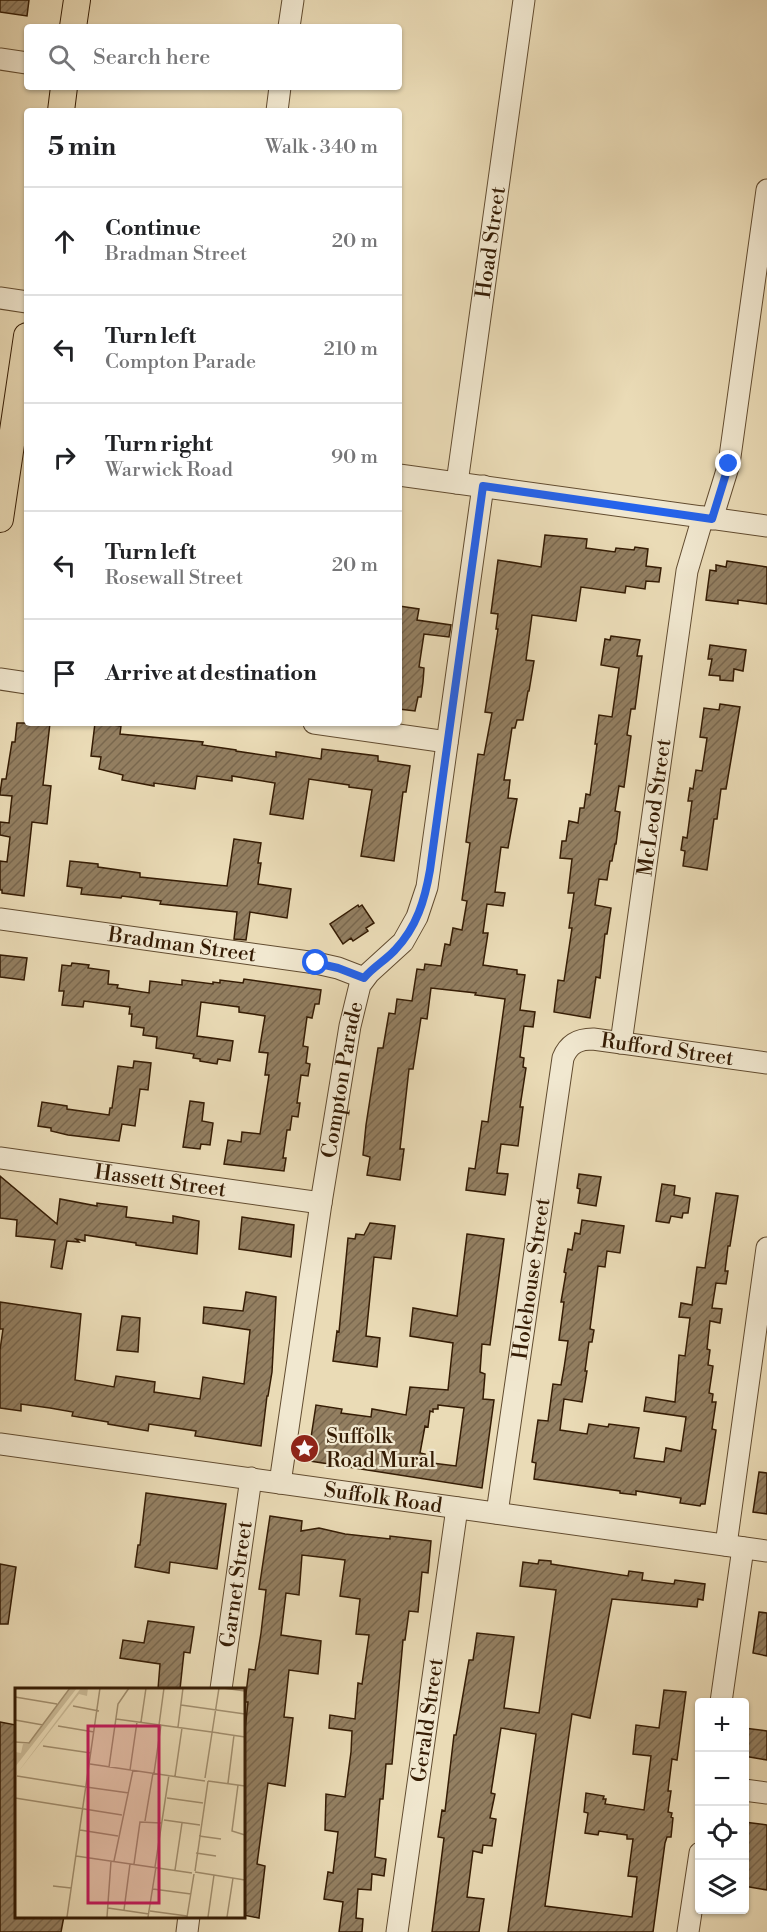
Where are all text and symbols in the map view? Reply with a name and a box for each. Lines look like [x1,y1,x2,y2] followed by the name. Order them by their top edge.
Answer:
[24,24,402,90] search box
[45,41,78,74] icon: search
[93,44,210,71] text: Search here
[48,131,116,163] text: 5 min
[265,135,378,160] text: Walk · 340 m
[471,184,512,300] street label: Hoad Street
[105,215,201,242] text: Continue
[48,225,81,258] icon: ahead
[332,229,378,254] text: 20 m
[105,242,247,267] text: Bradman Street
[105,323,196,350] text: Turn left
[48,333,81,366] icon: left
[323,337,378,362] text: 210 m
[105,350,256,375] text: Compton Parade
[105,431,213,458] text: Turn right
[48,441,81,474] icon: right
[331,445,378,470] text: 90 m
[715,450,741,476] route end
[105,458,233,483] text: Warwick Road
[105,539,196,566] text: Turn left
[48,549,81,582] icon: left
[332,553,378,578] text: 20 m
[105,566,243,591] text: Rosewall Street
[48,657,81,690] icon: arrive
[105,660,317,687] text: Arrive at destination
[632,736,678,878] street label: McLeod Street
[105,922,258,969] street label: Bradman Street
[302,949,328,975] route start
[317,999,370,1160] street label: Compton Parade
[599,1028,736,1072] street label: Rufford Street
[93,1159,228,1204] street label: Hassett Street
[507,1196,557,1361] street label: Holehouse Street
[326,1424,435,1474] place label: Suffolk Road Mural
[289,1432,321,1464] place icon: Suffolk Road Mural
[322,1477,444,1520] street label: Suffolk Road
[215,1519,259,1649] street label: Garnet Street
[406,1656,450,1784] street label: Gerald Street
[15,1688,244,1917] inset map
[695,1698,749,1914] map controls
[695,1698,749,1752] button: +
[695,1752,749,1806] button: −
[695,1806,749,1860] button: locate
[695,1860,749,1914] button: layers

